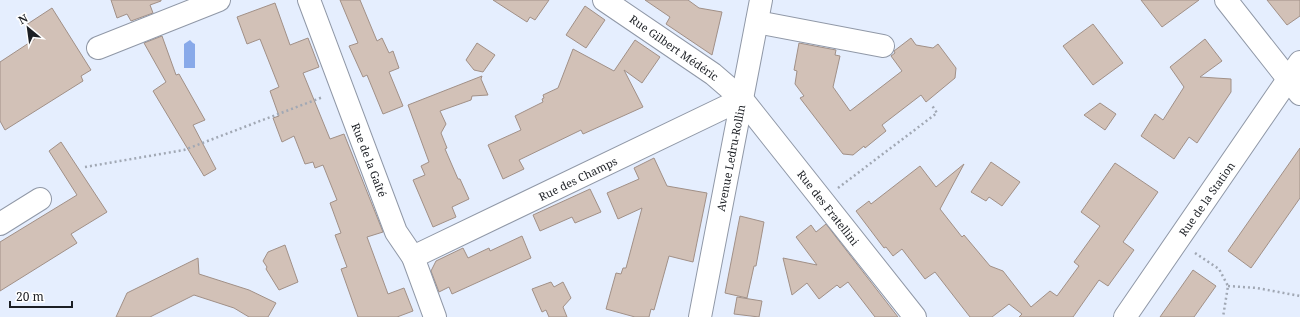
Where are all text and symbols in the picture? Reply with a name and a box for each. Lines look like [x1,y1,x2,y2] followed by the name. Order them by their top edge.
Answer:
[8,8,48,48] north arrow
[15,10,31,27] text: N
[627,11,722,84] street label: Rue Gilbert Médéric
[713,103,748,212] street label: Avenue Ledru-Rollin
[348,121,391,199] street label: Rue de la Gaîté
[536,153,620,204] street label: Rue des Champs
[1175,158,1238,239] street label: Rue de la Station
[794,167,863,249] street label: Rue des Fratellini
[10,283,72,309] scale bar
[16,288,44,305] text: 20 m

